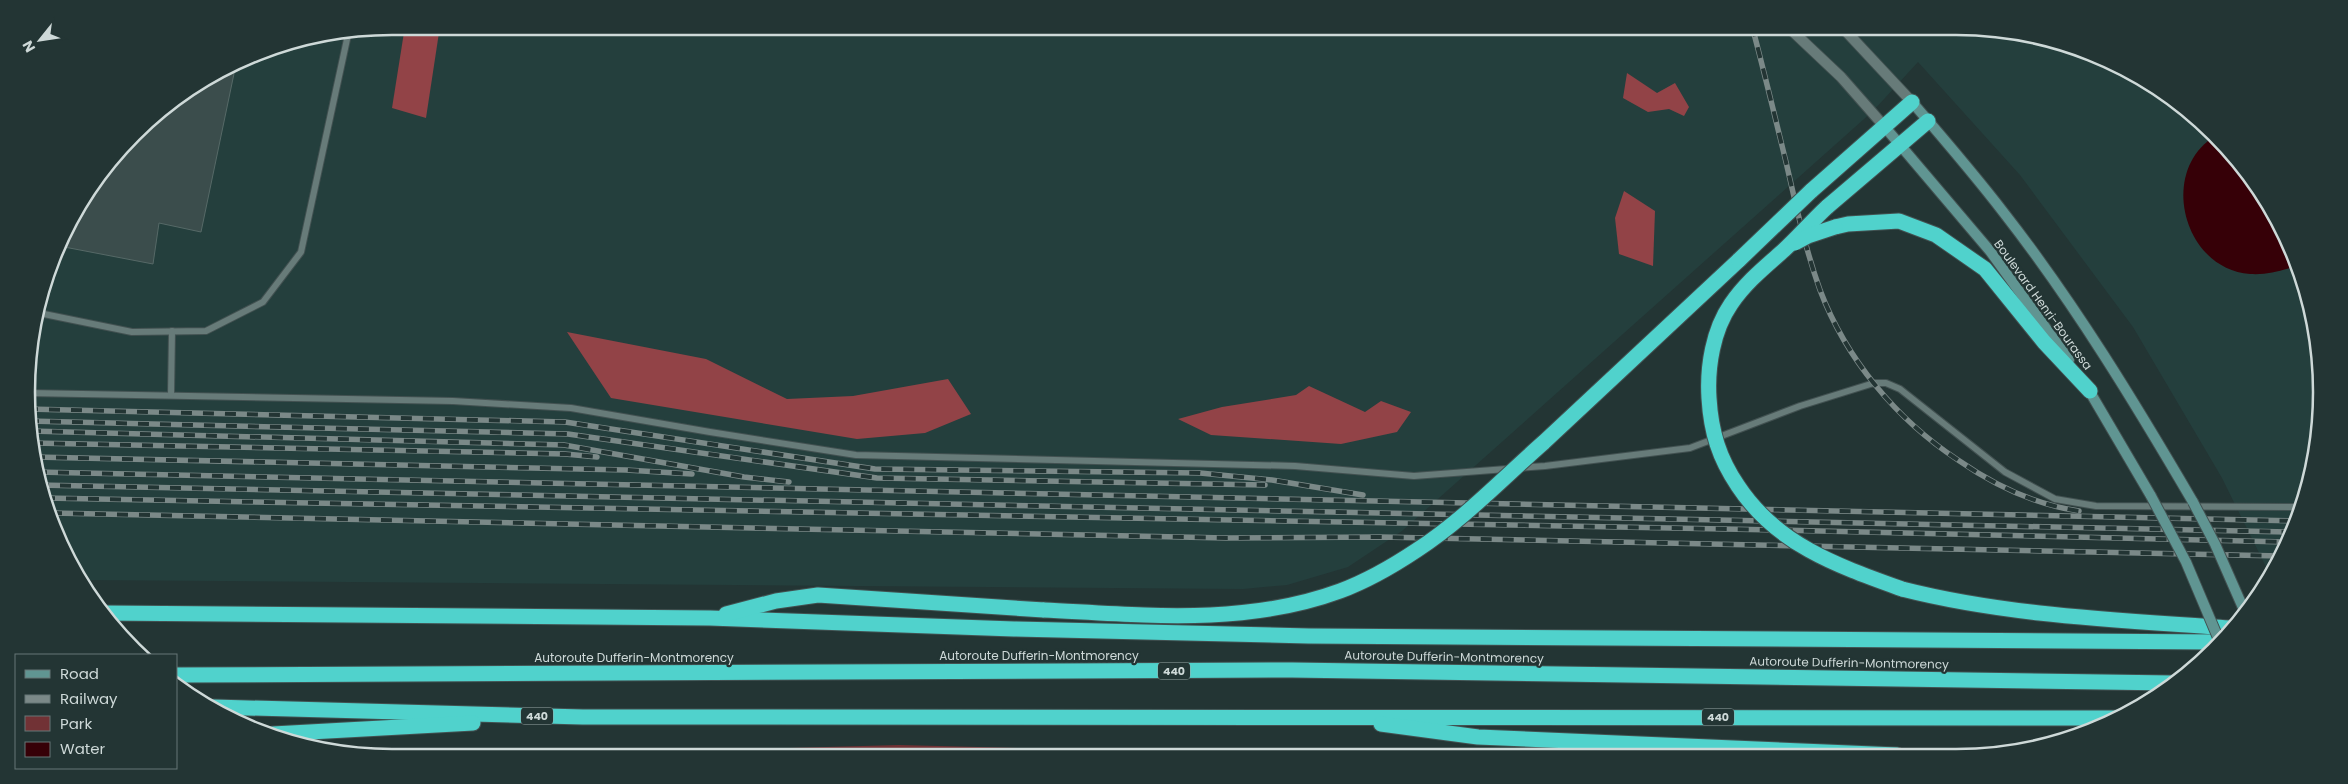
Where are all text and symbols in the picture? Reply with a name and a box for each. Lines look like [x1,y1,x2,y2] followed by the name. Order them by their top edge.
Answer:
[15,15,65,65] north arrow
[17,37,40,56] text: N
[1990,236,2096,373] street label: Boulevard Henri-Bourassa
[1344,646,1544,667] street label: Autoroute Dufferin-Montmorency
[939,647,1139,664] street label: Autoroute Dufferin-Montmorency
[534,649,734,666] street label: Autoroute Dufferin-Montmorency
[1749,652,1949,673] street label: Autoroute Dufferin-Montmorency
[15,654,178,769] legend
[1158,662,1190,679] road number: 440
[60,663,99,684] text: Road
[60,688,118,709] text: Railway
[521,708,553,724] road number: 440
[1702,709,1734,726] road number: 440
[60,713,92,734] text: Park
[60,738,106,759] text: Water

